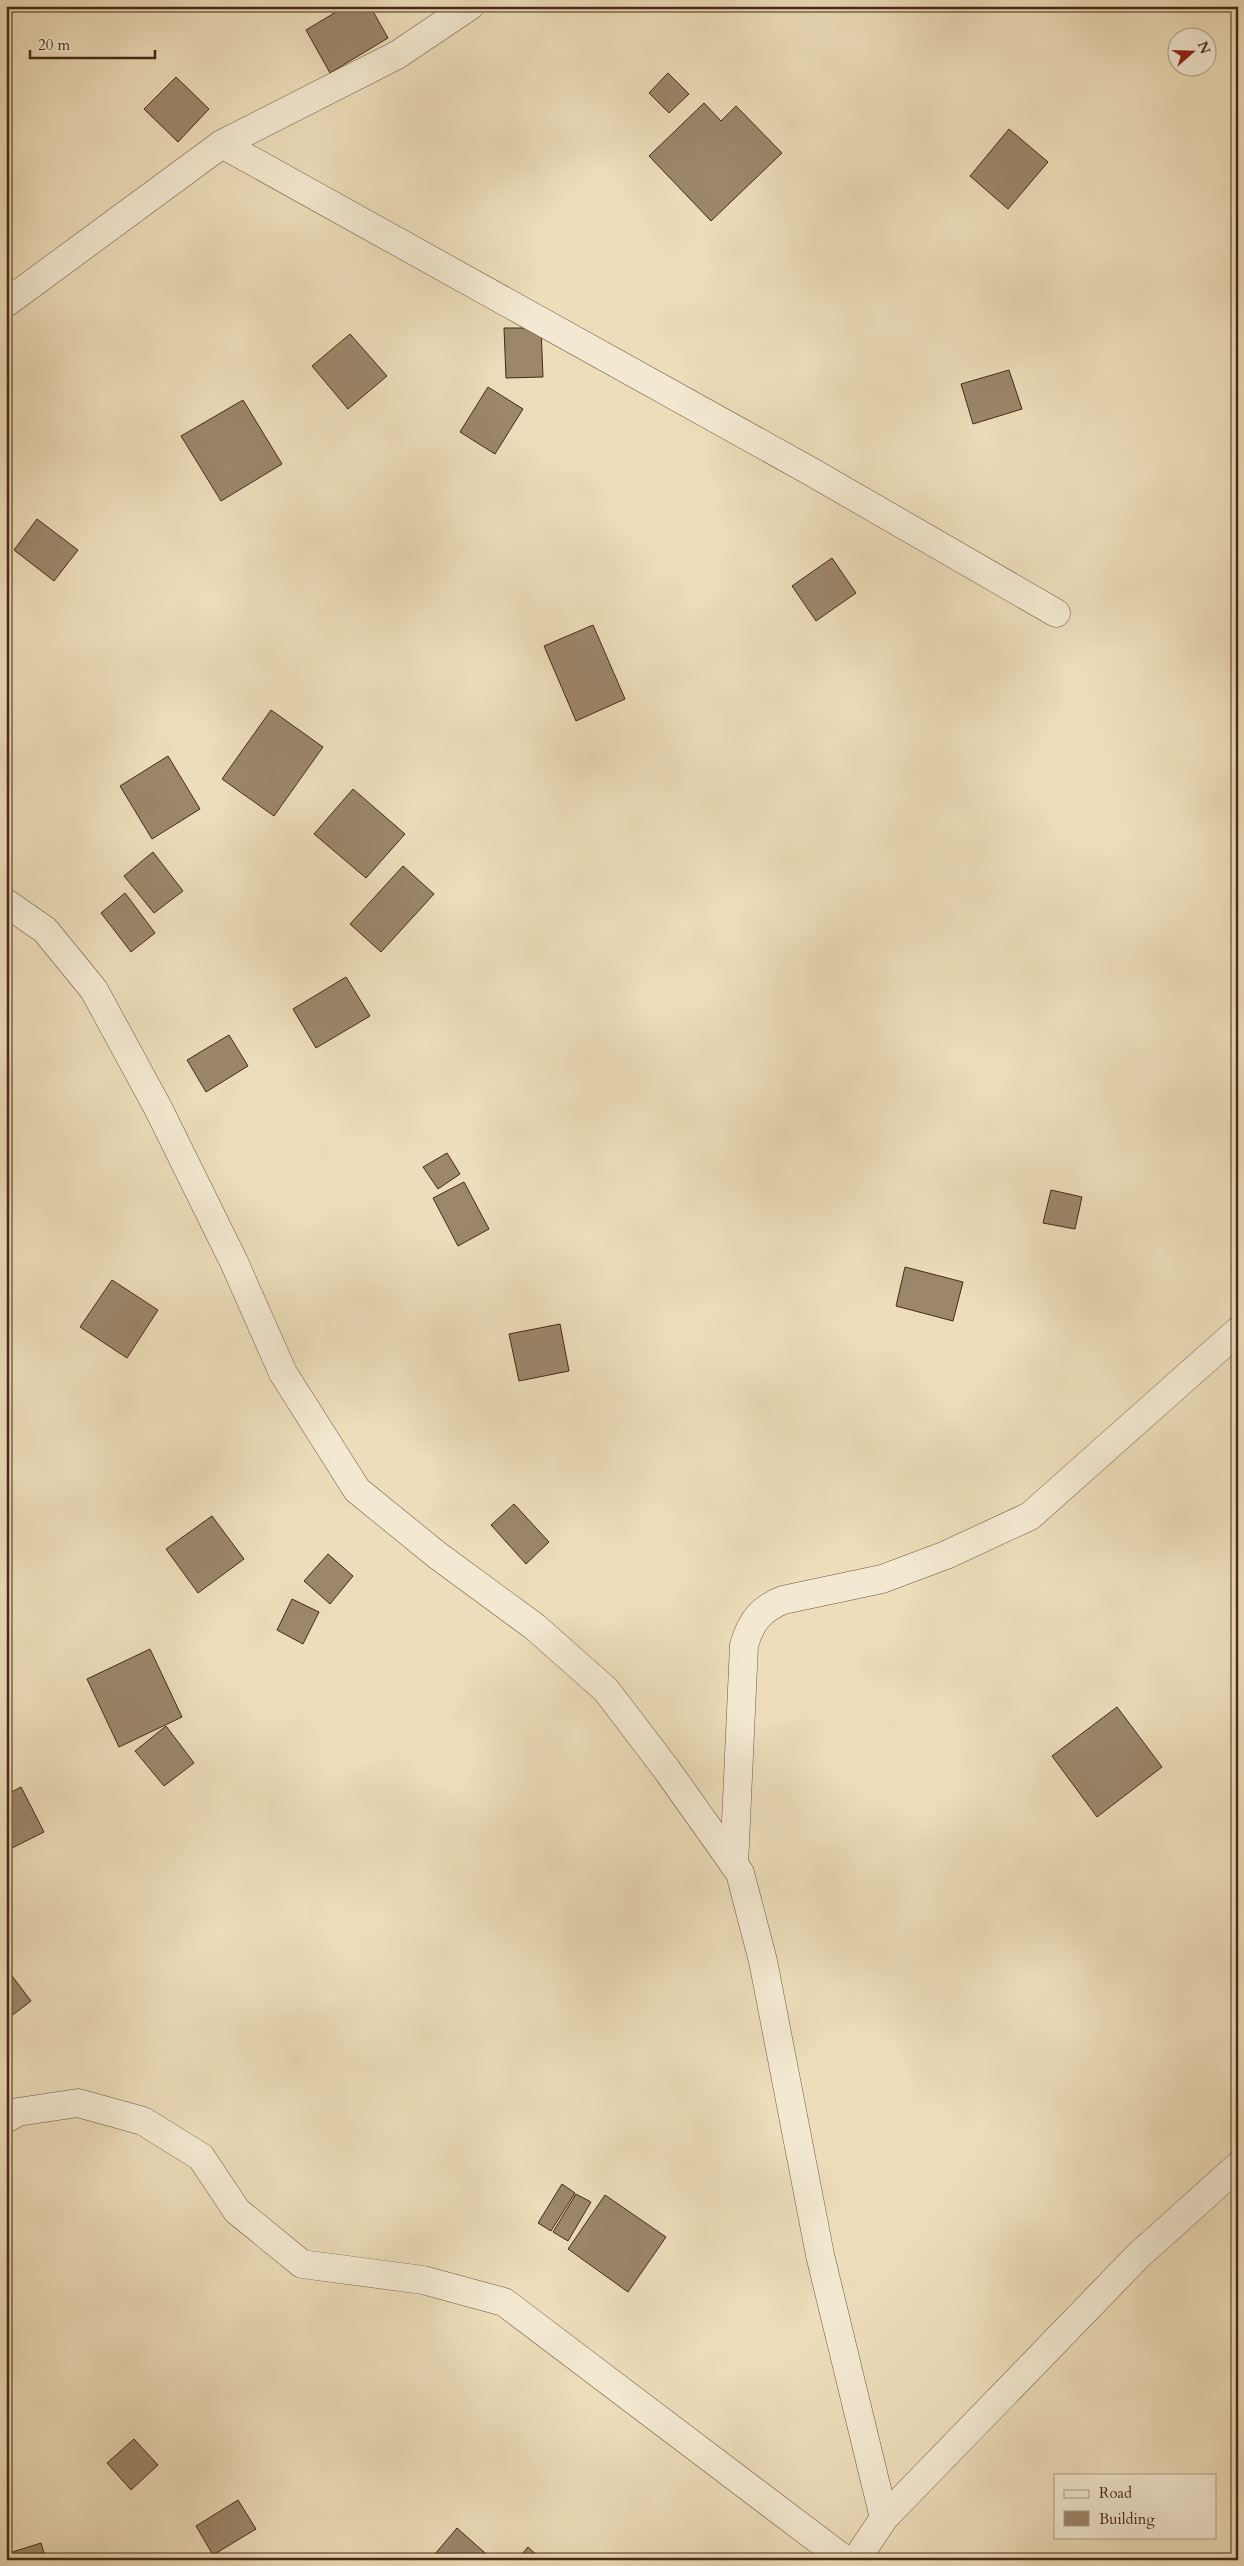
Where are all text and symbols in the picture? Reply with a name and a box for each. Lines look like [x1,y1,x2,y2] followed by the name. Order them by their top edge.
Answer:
[30,28,155,60] scale bar
[1166,28,1216,78] north arrow
[38,35,70,55] text: 20 m
[1193,39,1215,57] text: N
[1054,2474,1216,2538] legend
[1099,2483,1132,2503] text: Road
[1099,2509,1155,2529] text: Building

